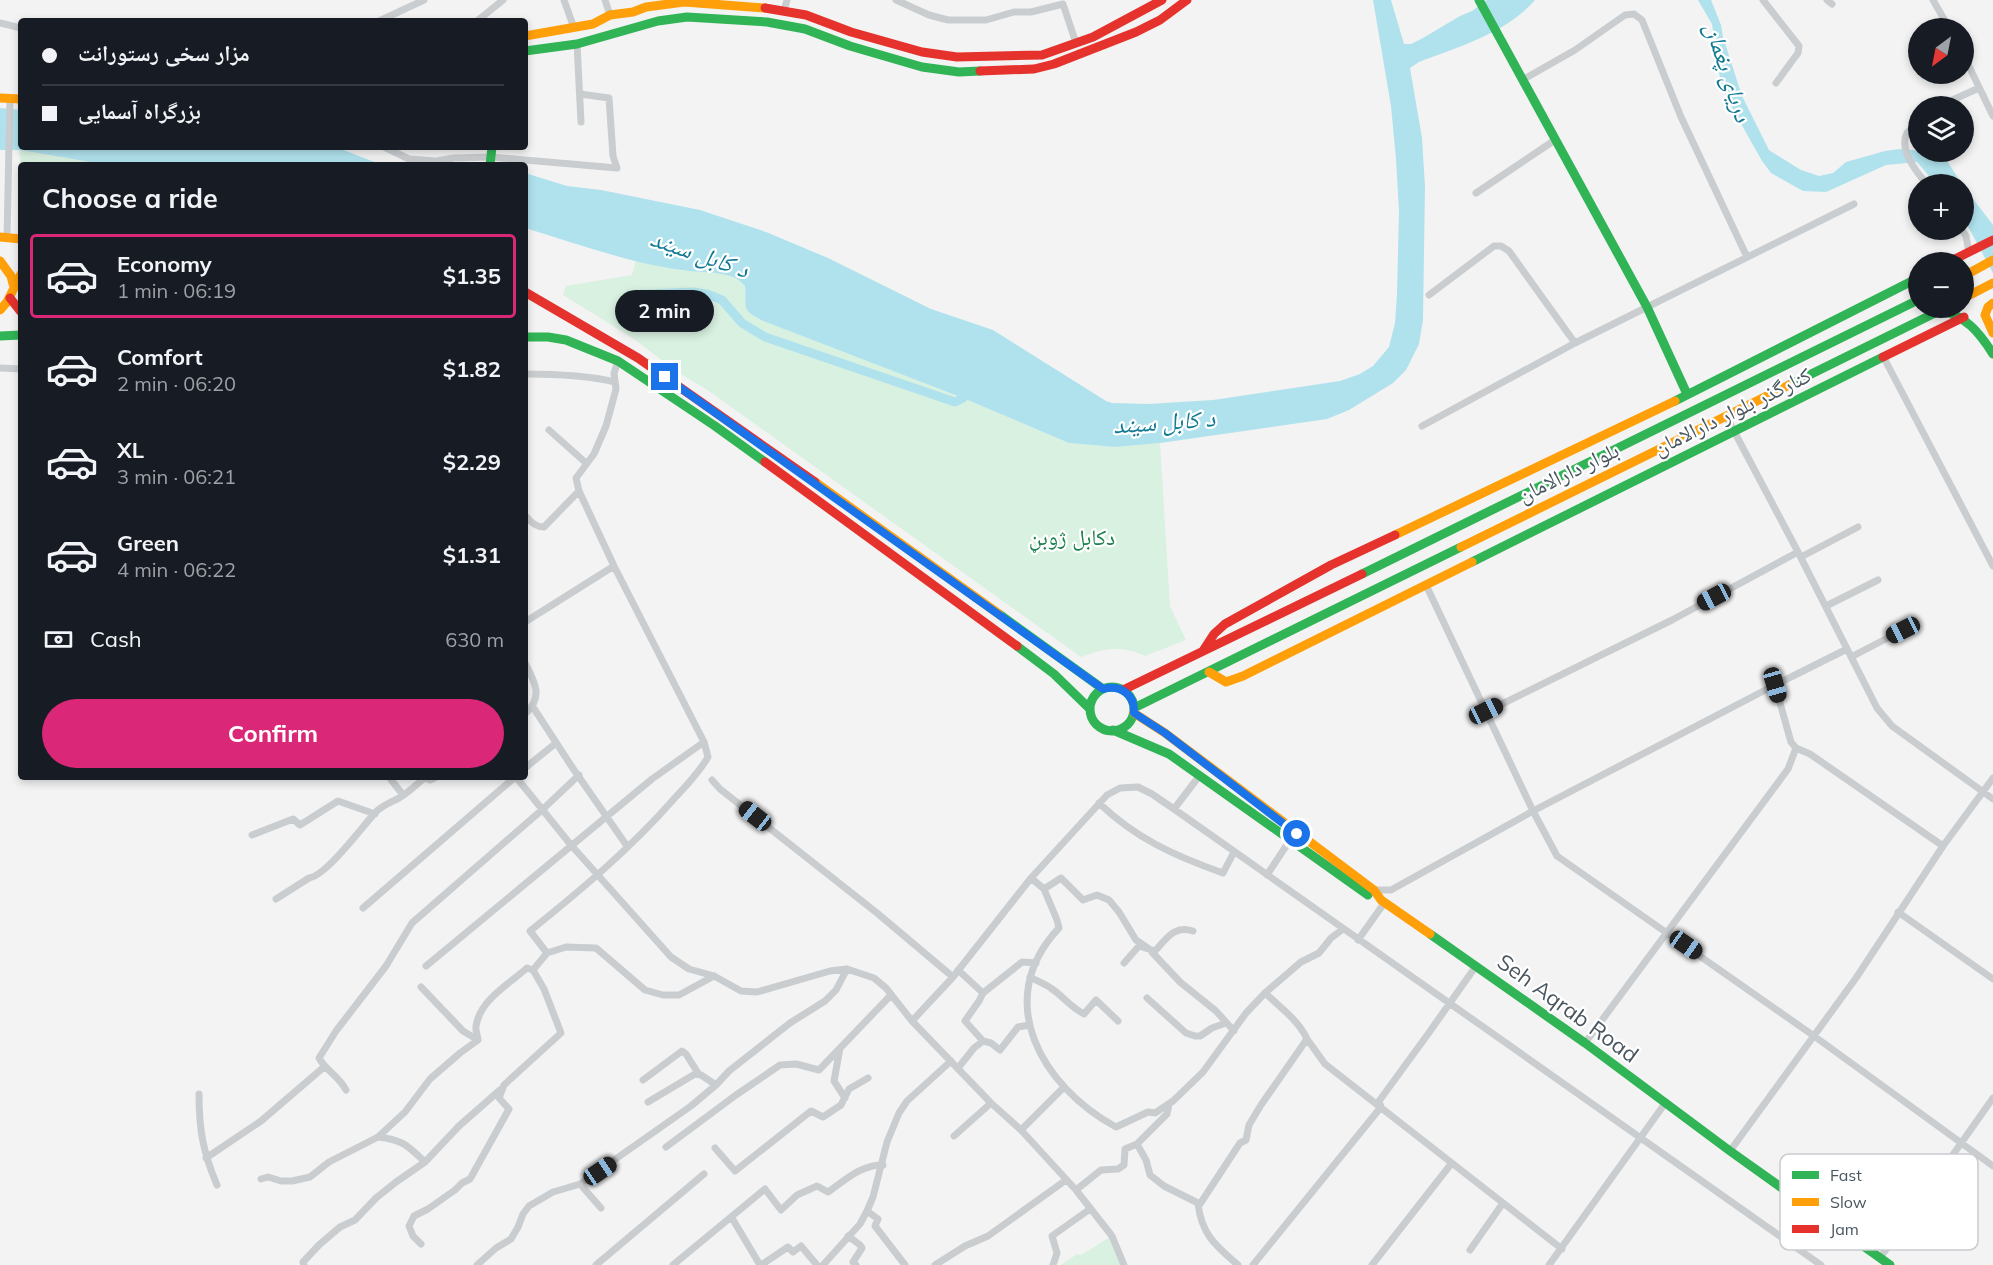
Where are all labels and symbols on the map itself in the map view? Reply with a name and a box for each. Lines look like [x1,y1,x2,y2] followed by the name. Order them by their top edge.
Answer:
[1698,18,1759,126] water label: دریای پغمان
[1908,18,1974,84] north arrow
[647,222,753,285] water label: د کابل سيند
[616,290,714,332] callout: 2 min
[1648,361,1816,461] street label: کنارگذر بلوار دارالامان
[651,363,678,390] route end
[1112,402,1216,441] water label: د کابل سيند
[1513,435,1623,509] street label: بلوار دارالامان
[1029,523,1115,553] park label: دکابل ژوبڼ
[1694,581,1734,613] car
[1883,614,1923,646] car
[1761,665,1789,705] car
[1466,695,1506,727] car
[735,798,775,834] car
[1283,820,1310,847] route start
[1666,927,1706,963] car
[1492,947,1644,1069] street label: Seh Aqrab Road
[580,1153,620,1189] car
[1780,1154,1978,1250] legend
[1830,1165,1862,1185] text: Fast
[1830,1192,1867,1212] text: Slow
[1830,1219,1859,1239] text: Jam

